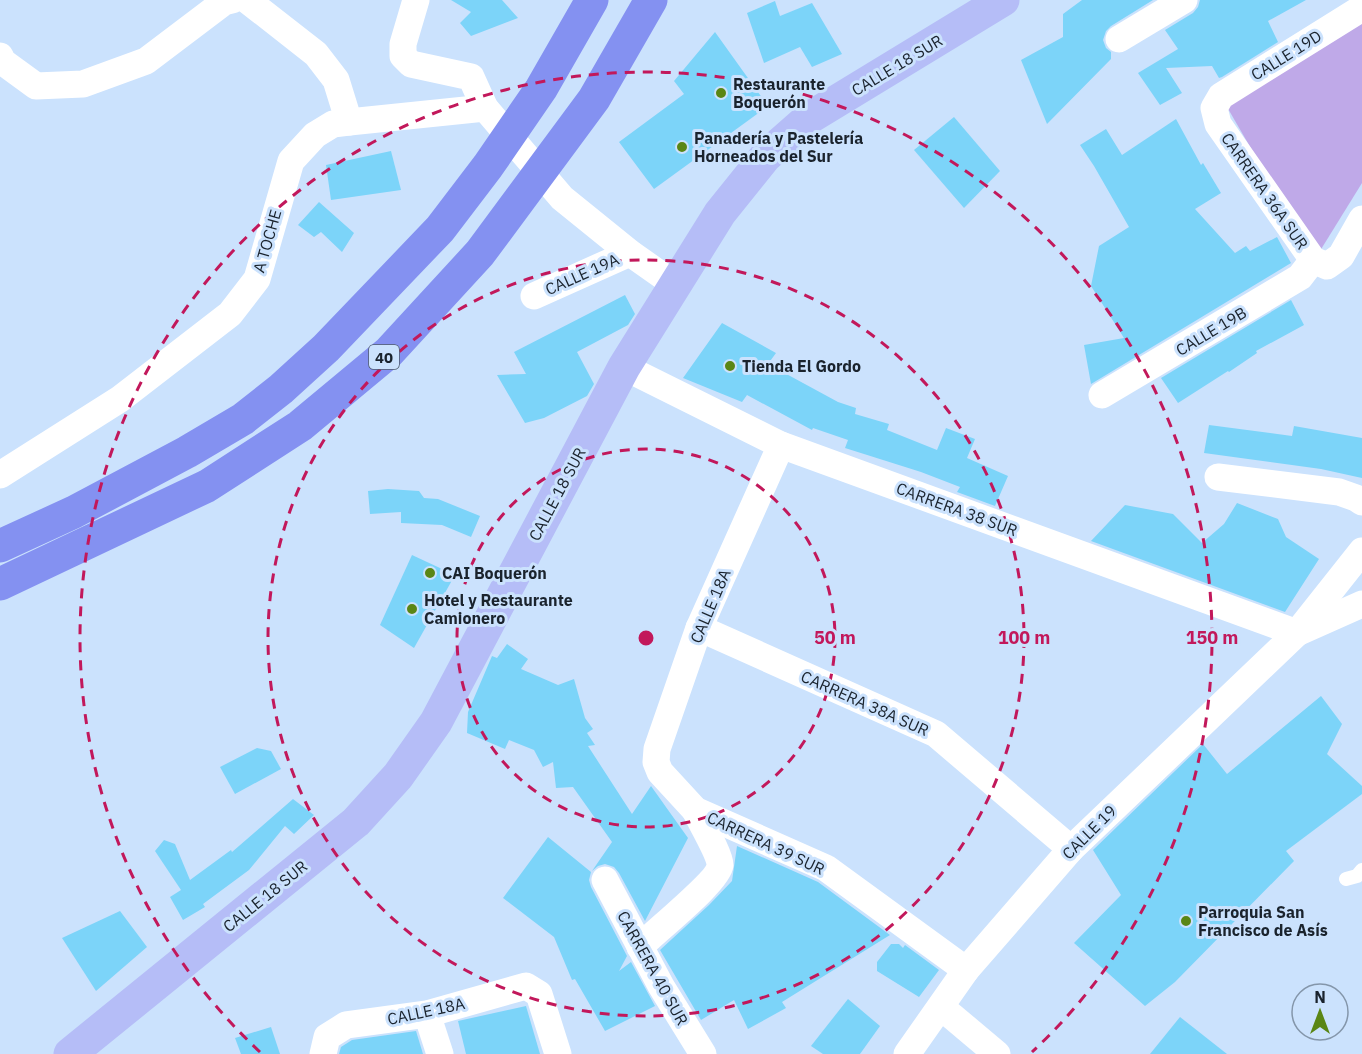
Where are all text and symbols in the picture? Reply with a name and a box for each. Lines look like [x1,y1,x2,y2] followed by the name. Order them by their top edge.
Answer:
[1247,26,1325,84] street label: CALLE 19D
[848,30,946,100] street label: CALLE 18 SUR
[733,74,825,112] place label: Restaurante Boquerón
[714,86,728,100] marker: Restaurante Boquerón
[694,128,863,166] place label: Panadería y Pastelería Horneados del Sur
[1217,129,1313,253] street label: CARRERA 36A SUR
[675,140,689,154] marker: Panadería y Pastelería Horneados del Sur
[248,207,286,275] street label: A TOCHE
[542,249,622,299] street label: CALLE 19A
[1172,302,1250,360] street label: CALLE 19B
[369,345,399,369] road number: 40
[742,356,861,376] place label: Tienda El Gordo
[723,359,737,373] marker: Tienda El Gordo
[524,444,590,544] street label: CALLE 18 SUR
[894,478,1020,540] street label: CARRERA 38 SUR
[442,563,547,583] place label: CAI Boquerón
[423,566,437,580] marker: CAI Boquerón
[685,566,735,646] street label: CALLE 18A
[424,590,573,628] place label: Hotel y Restaurante Camionero
[405,602,419,616] marker: Hotel y Restaurante Camionero
[814,626,856,649] text: 50 m
[998,626,1050,649] text: 100 m
[1186,626,1238,649] text: 150 m
[636,628,656,648] centre of rings
[798,666,932,740] street label: CARRERA 38A SUR
[1058,801,1120,863] street label: CALLE 19
[704,807,828,879] street label: CARRERA 39 SUR
[219,856,311,936] street label: CALLE 18 SUR
[1198,902,1328,940] place label: Parroquia San Francisco de Asís
[613,907,693,1029] street label: CARRERA 40 SUR
[1179,914,1193,928] marker: Parroquia San Francisco de Asís
[1290,982,1350,1042] north arrow
[1314,987,1326,1007] text: N
[385,993,467,1029] street label: CALLE 18A

